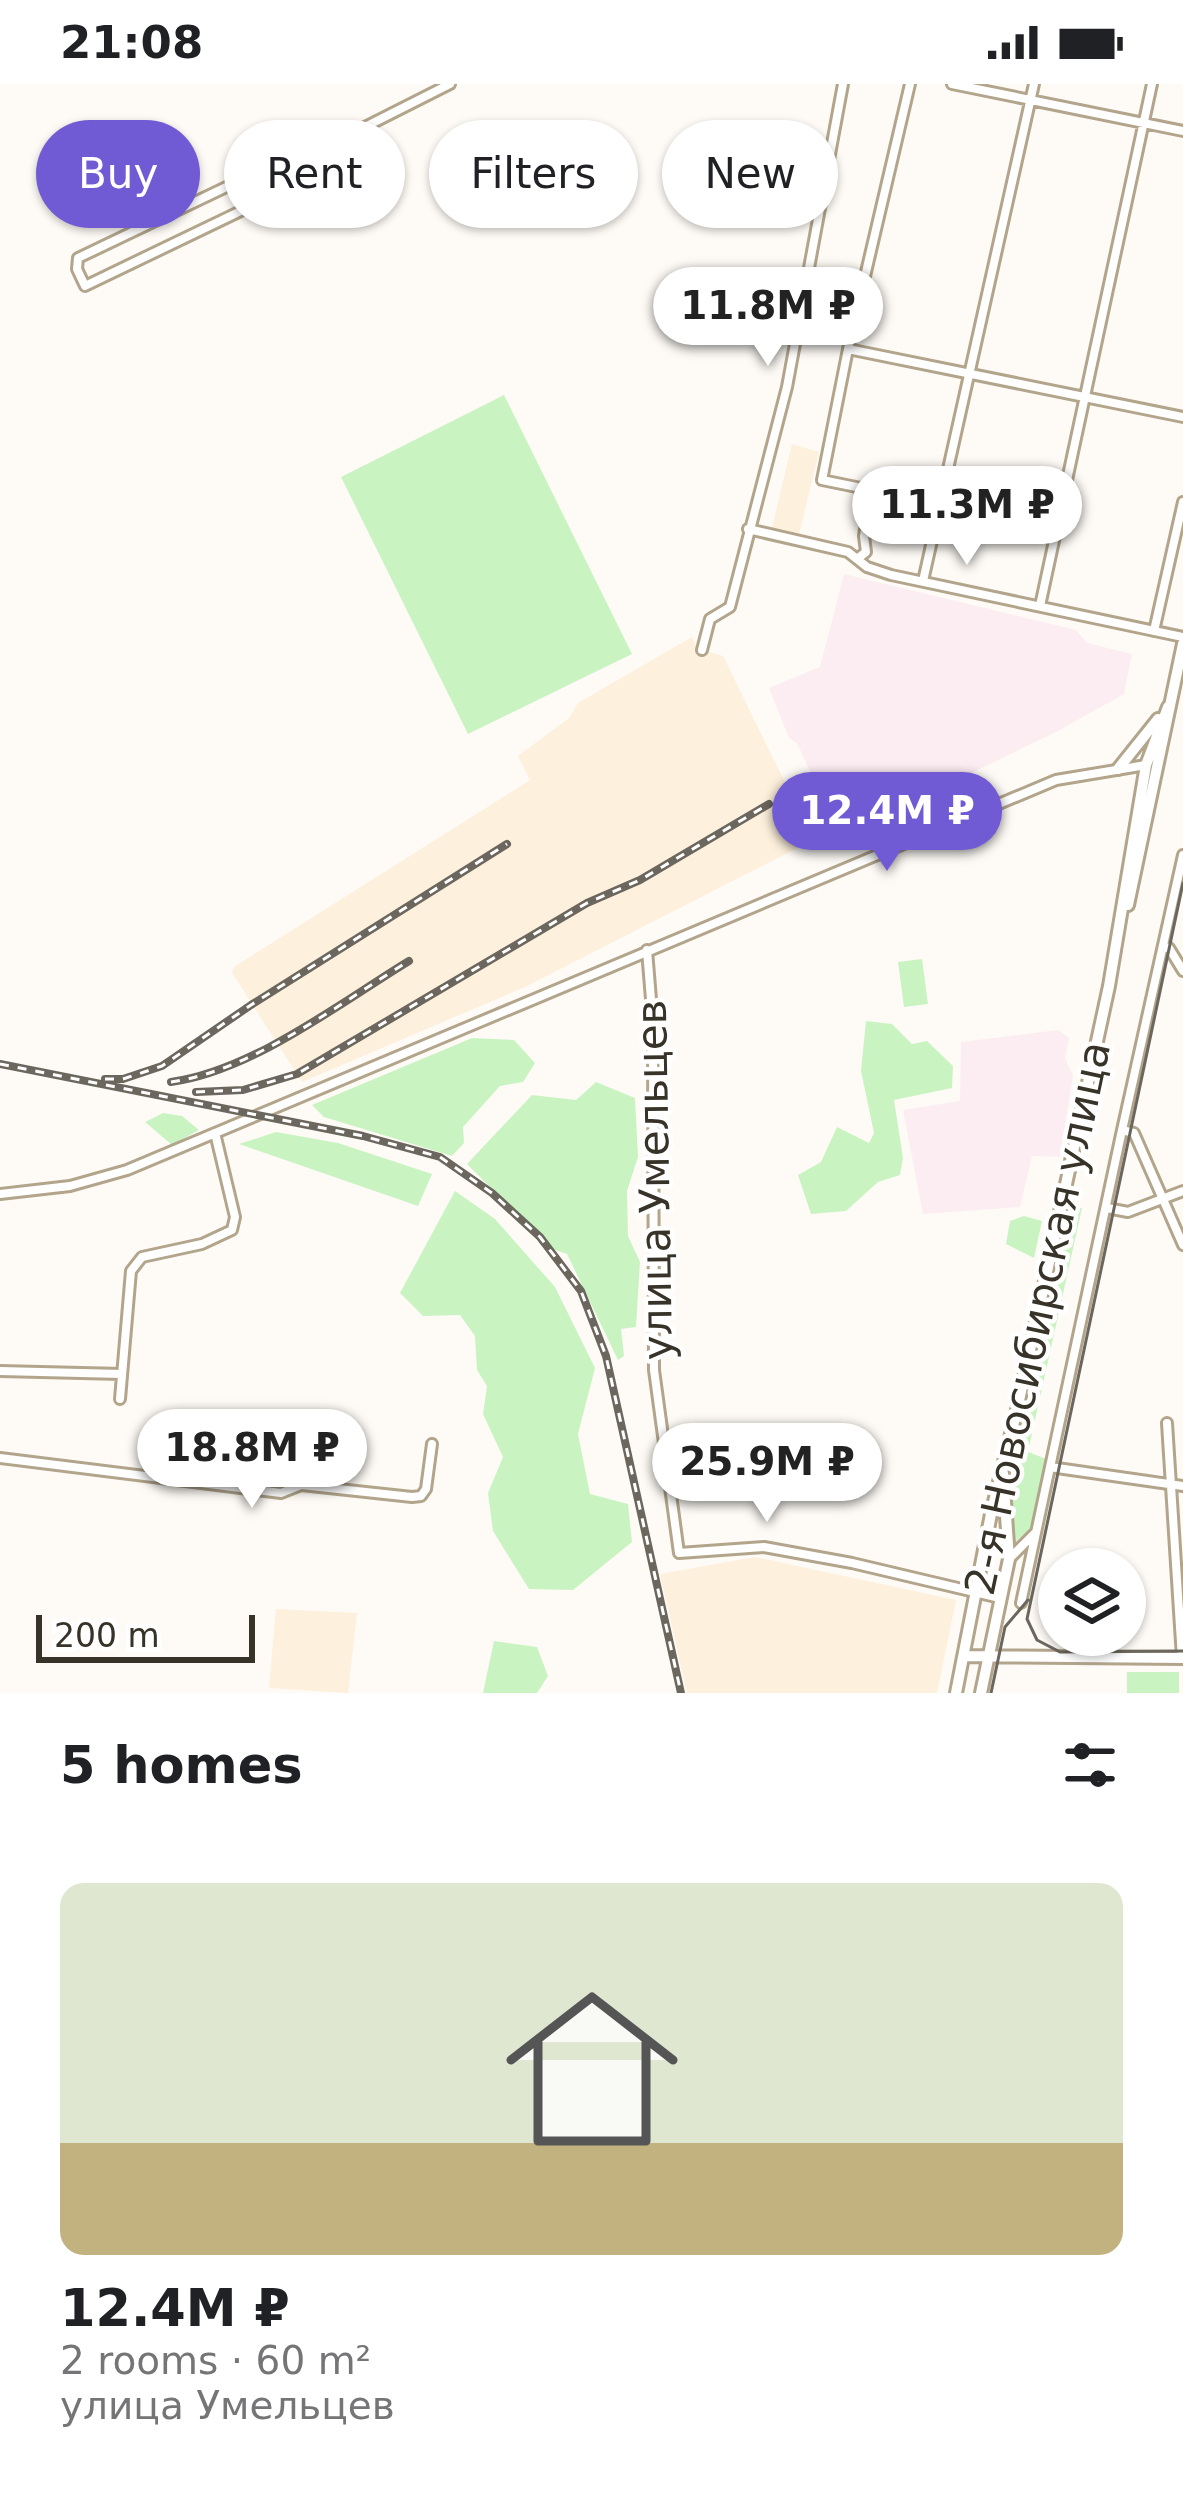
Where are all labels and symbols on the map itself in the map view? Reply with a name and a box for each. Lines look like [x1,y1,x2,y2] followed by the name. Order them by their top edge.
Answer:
[657,267,879,369] pin: 11.8M ₽
[856,466,1078,568] pin: 11.3M ₽
[776,772,998,874] pin: 12.4M ₽
[627,999,682,1361] street label: улица Умельцев
[955,1037,1120,1599] street label: 2-я Новосибирская улица
[141,1409,363,1511] pin: 18.8M ₽
[656,1423,878,1525] pin: 25.9M ₽
[36,1609,255,1662] scale bar

